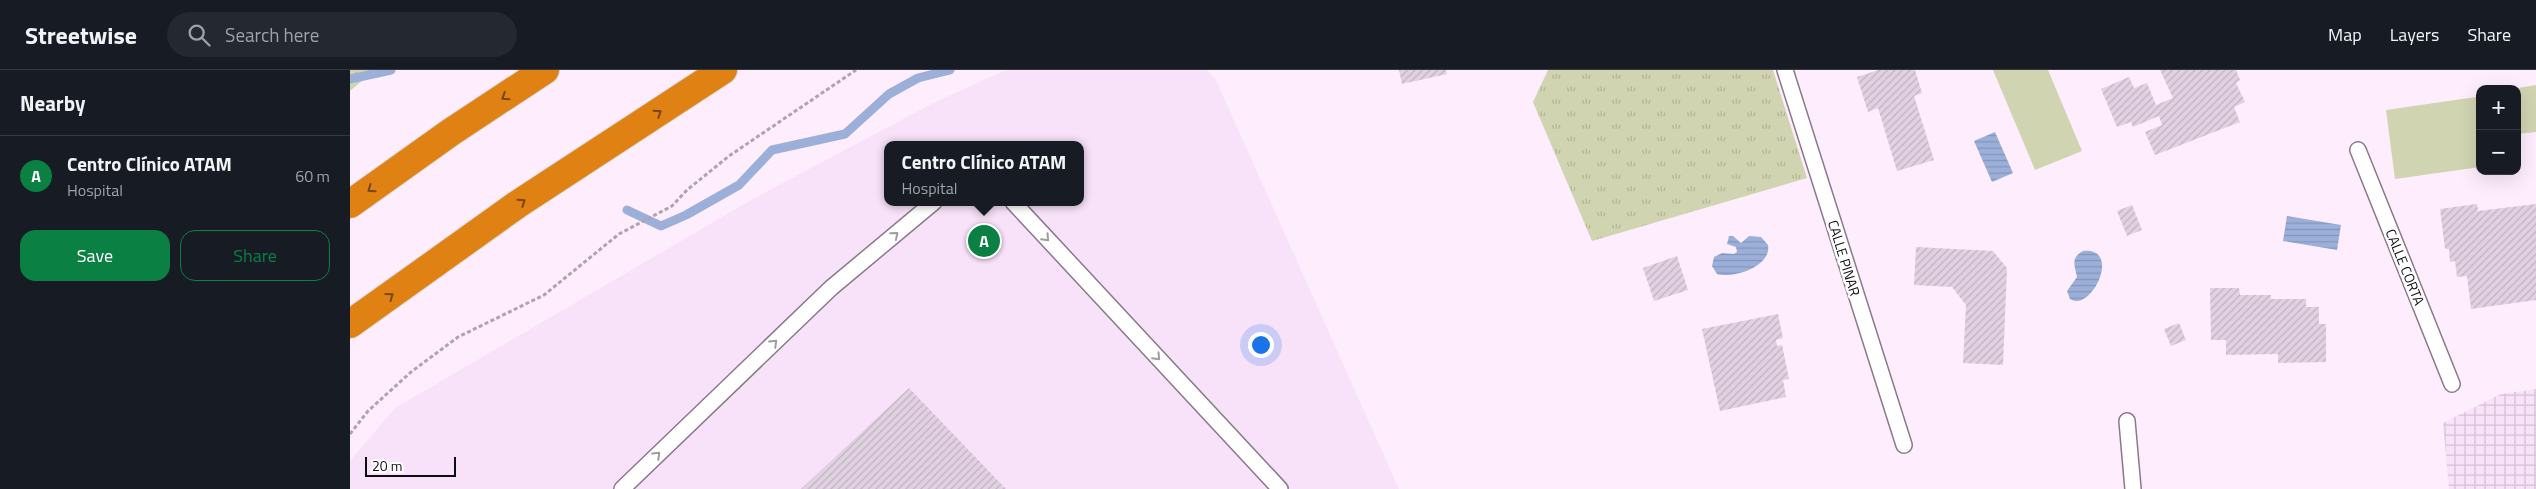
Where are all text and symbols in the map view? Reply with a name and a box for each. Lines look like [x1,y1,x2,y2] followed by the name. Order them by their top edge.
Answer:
[167,12,517,57] search box
[25,17,137,53] text: Streetwise
[225,20,319,49] text: Search here
[185,21,213,49] icon: search
[2328,21,2362,48] text: Map
[2390,21,2439,48] text: Layers
[2467,21,2511,48] text: Share
[2476,85,2521,175] map controls
[2476,85,2521,130] button: +
[20,87,85,119] text: Nearby
[501,91,510,100] one-way arrow
[653,109,662,119] one-way arrow
[2476,130,2521,175] button: −
[884,141,1084,206] popup
[902,147,1066,176] text: Centro Clínico ATAM
[67,149,232,178] text: Centro Clínico ATAM
[31,164,41,188] text: A
[295,164,330,188] text: 60 m
[902,176,957,200] text: Hospital
[67,178,123,202] text: Hospital
[367,183,377,192] one-way arrow
[517,198,526,208] one-way arrow
[1823,217,1866,298] street label: CALLE PINAR
[968,222,1000,260] pin: A
[2381,226,2431,309] street label: CALLE CORTA
[20,230,170,281] button: Save
[180,230,330,281] button: Share
[889,232,898,240] one-way arrow
[1040,232,1049,241] one-way arrow
[384,293,394,302] one-way arrow
[1248,332,1274,358] your location
[768,340,777,349] one-way arrow
[1151,351,1160,360] one-way arrow
[651,452,660,461] one-way arrow
[365,454,456,477] scale bar
[372,455,402,476] text: 20 m

